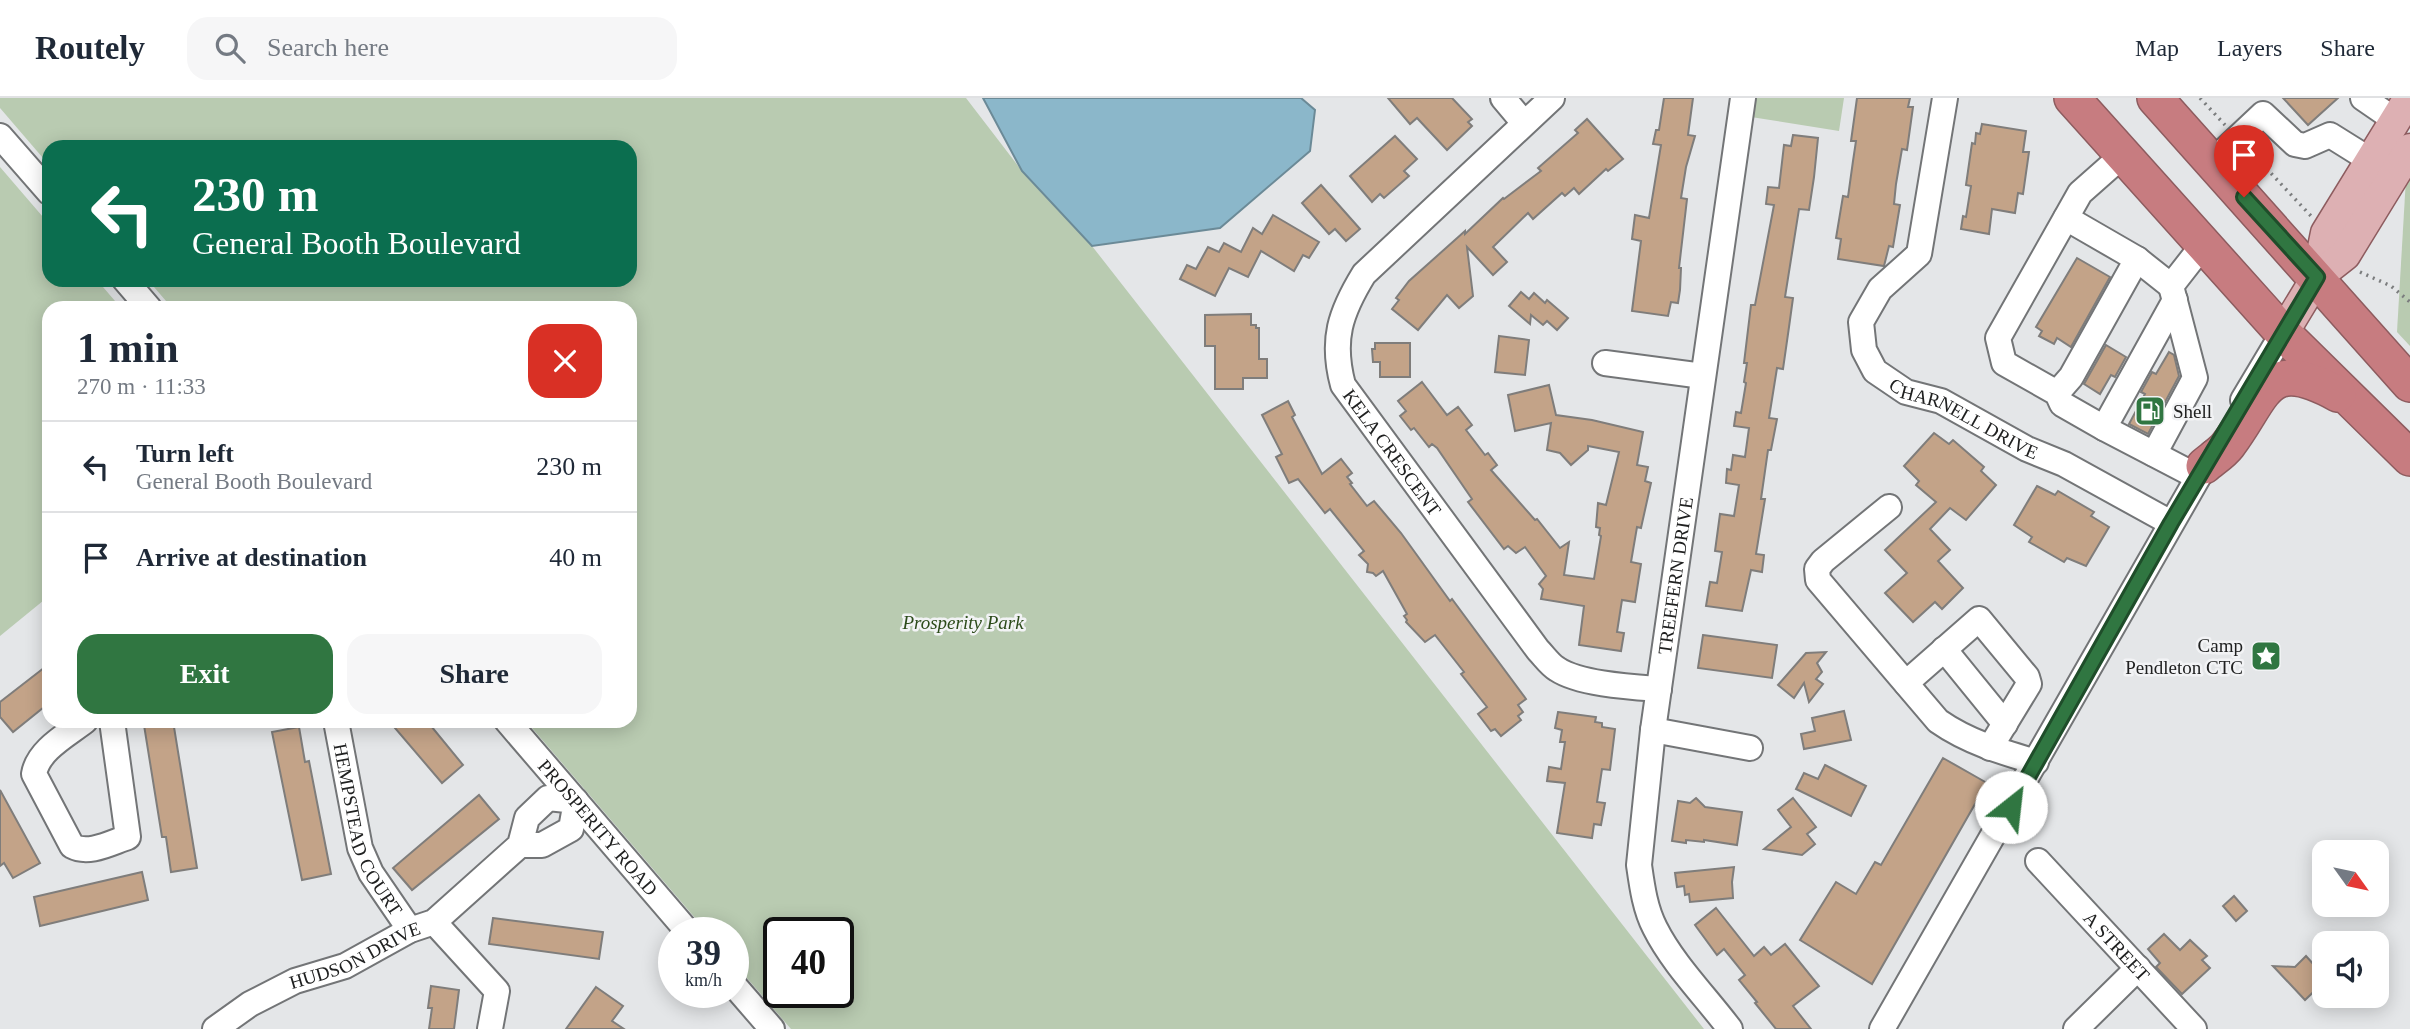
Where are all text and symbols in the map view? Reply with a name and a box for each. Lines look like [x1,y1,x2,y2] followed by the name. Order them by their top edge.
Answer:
[187,17,677,80] search box
[211,29,249,67] icon: search
[35,30,145,66] text: Routely
[267,33,389,62] text: Search here
[2135,35,2179,61] text: Map
[2217,35,2282,61] text: Layers
[2320,35,2375,61] text: Share
[2214,125,2274,197] pin
[2225,136,2263,174] icon: arrive
[192,167,319,222] text: 230 m
[77,168,168,259] icon: left
[192,225,521,261] text: General Booth Boulevard
[528,324,602,398] button: close
[77,325,179,371] text: 1 min
[1885,373,2041,463] street label: CHARNELL DRIVE
[77,374,206,399] text: 270 m · 11:33
[1339,385,1446,520] street label: KELA CRESCENT
[2133,394,2167,428] fuel station icon: Shell
[2173,401,2212,422] place label: Shell
[136,439,234,468] text: Turn left
[77,448,115,486] icon: left
[536,452,602,481] text: 230 m
[136,469,372,494] text: General Booth Boulevard
[1653,495,1697,656] street label: TREEFERN DRIVE
[77,539,115,577] icon: arrive
[136,543,367,572] text: Arrive at destination
[549,543,602,572] text: 40 m
[901,612,1024,633] park label: Prosperity Park
[77,634,333,714] button: Exit
[347,634,602,714] button: Share
[2125,635,2243,678] place label: Camp Pendleton CTC
[2249,639,2283,673] place icon: Camp Pendleton CTC
[330,742,407,919] street label: HEMPSTEAD COURT
[534,755,662,899] street label: PROSPERITY ROAD
[1974,770,2048,844] position arrow
[2312,840,2389,917] north arrow
[2312,840,2389,1008] map controls
[2080,907,2155,985] street label: A STREET
[287,917,423,993] street label: HUDSON DRIVE
[763,917,854,1008] speed limit sign: 40
[2312,931,2389,1008] button: sound
[686,934,721,973] text: 39
[685,970,722,990] text: km/h

